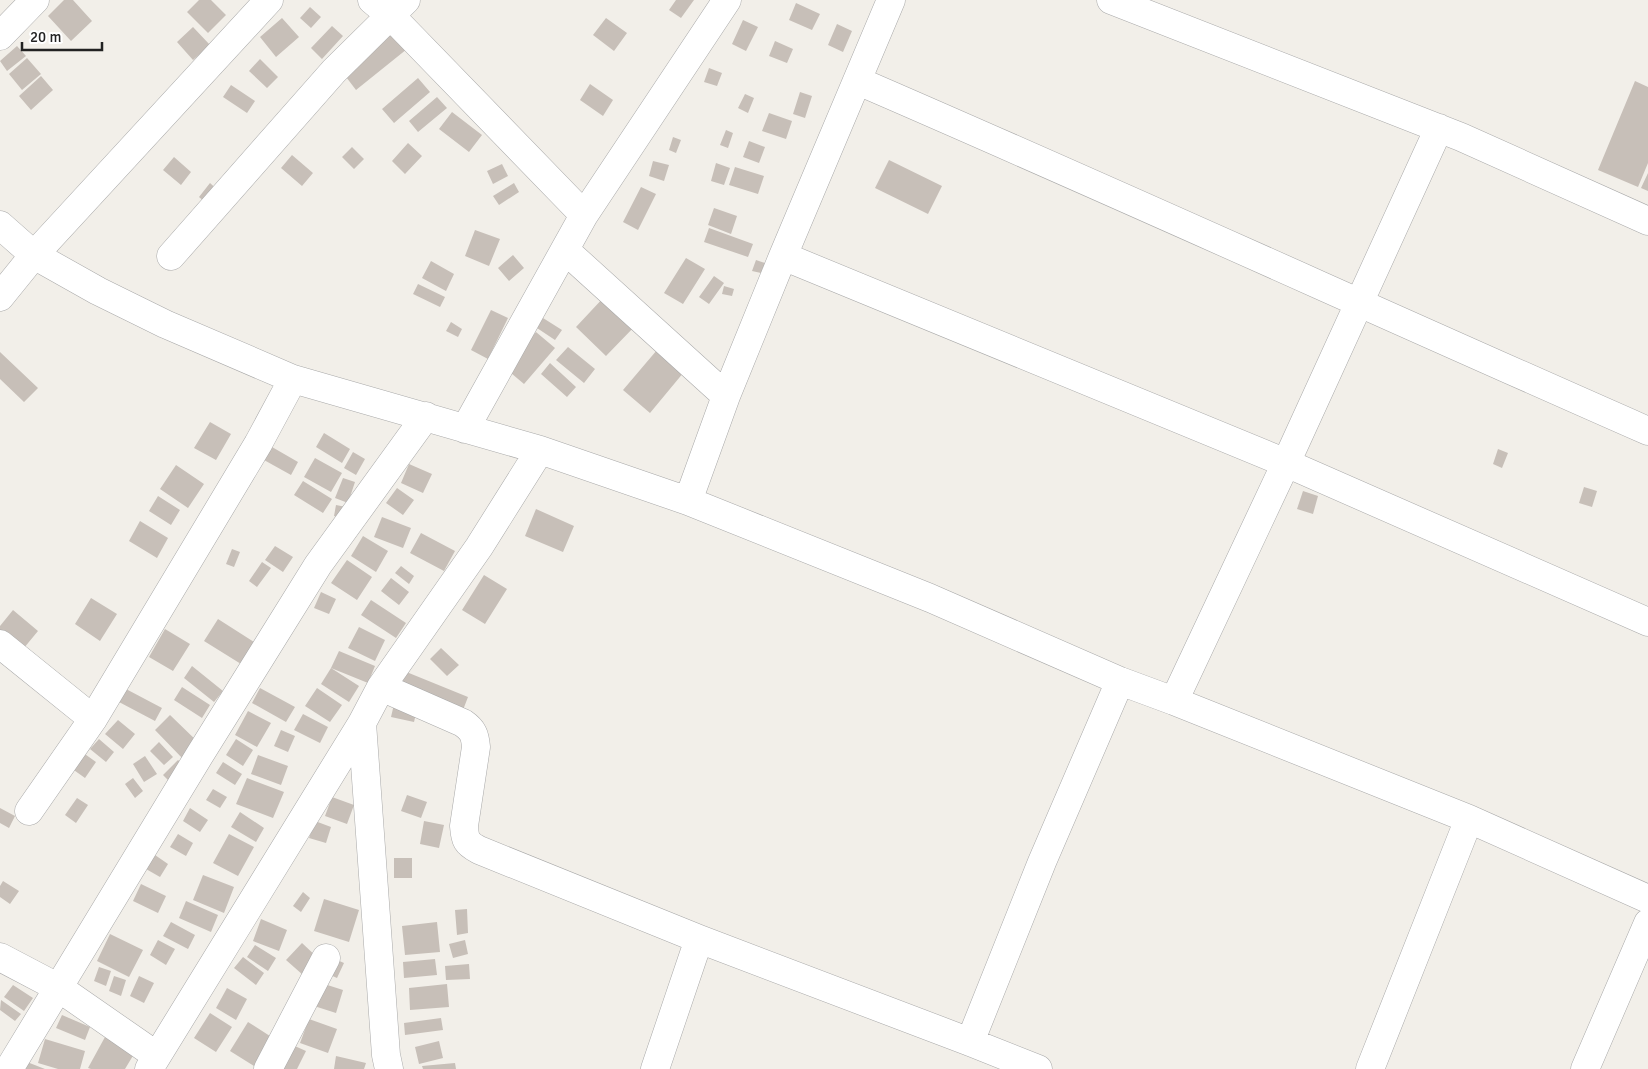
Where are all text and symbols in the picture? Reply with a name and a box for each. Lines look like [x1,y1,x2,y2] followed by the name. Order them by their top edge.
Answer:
[22,20,102,52] scale bar
[30,28,61,46] text: 20 m

